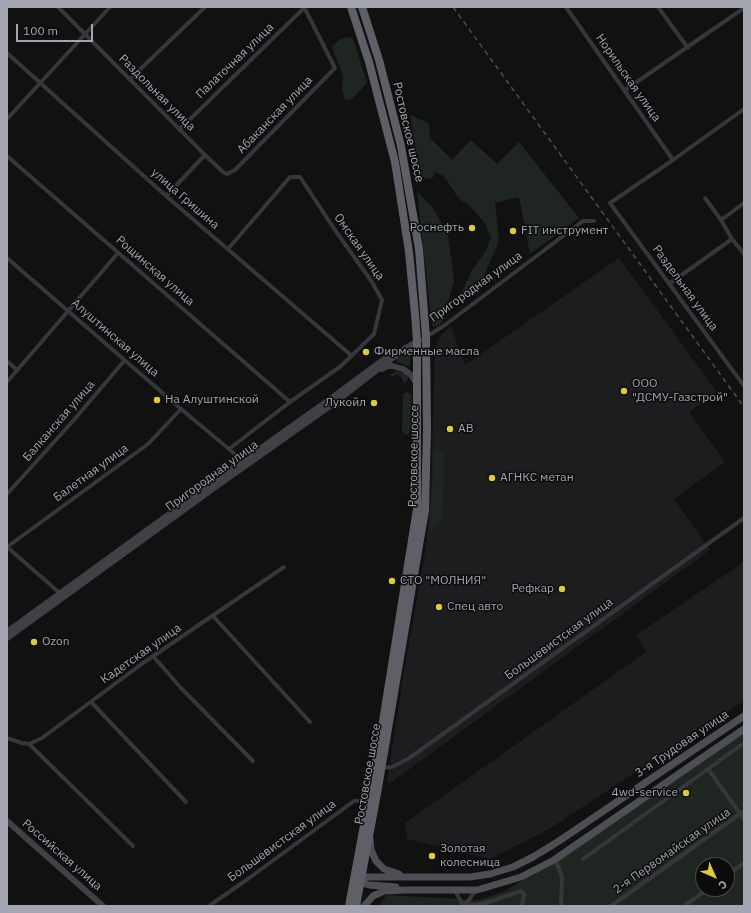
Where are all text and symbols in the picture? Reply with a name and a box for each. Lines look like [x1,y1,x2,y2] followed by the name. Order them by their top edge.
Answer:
[18,16,95,42] scale bar
[193,20,277,102] street label: Палаточная улица
[23,23,58,38] text: 100 m
[592,31,664,125] street label: Норильская улица
[116,52,198,134] street label: Раздольная улица
[234,73,316,157] street label: Абаканская улица
[389,81,427,183] street label: Ростовское шоссе
[148,166,222,232] street label: улица Гришина
[331,211,387,283] street label: Омская улица
[410,221,464,235] place label: Роснефть
[467,223,477,233] marker: Роснефть
[521,224,609,238] place label: FIT инструмент
[508,226,518,236] marker: FIT инструмент
[113,233,197,309] street label: Рощинская улица
[649,242,721,334] street label: Раздельная улица
[427,249,525,325] street label: Пригородная улица
[68,296,162,380] street label: Алуштинская улица
[374,345,479,359] place label: Фирменные масла
[361,347,371,357] marker: Фирменные масла
[632,377,728,405] place label: ООО "ДСМУ-Газстрой"
[20,378,98,464] street label: Балканская улица
[619,386,629,396] marker: ООО "ДСМУ-Газстрой"
[165,393,259,407] place label: На Алуштинской
[152,395,162,405] marker: На Алуштинской
[325,396,366,410] place label: Лукойл
[369,398,379,408] marker: Лукойл
[406,405,422,507] street label: Ростовское шоссе
[458,422,474,436] place label: АВ
[445,424,455,434] marker: АВ
[163,438,261,514] street label: Пригородная улица
[51,441,131,505] street label: Балетная улица
[500,471,574,485] place label: АГНКС метан
[487,473,497,483] marker: АГНКС метан
[400,574,486,588] place label: СТО "МОЛНИЯ"
[387,576,397,586] marker: СТО "МОЛНИЯ"
[512,582,554,596] place label: Рефкар
[557,584,567,594] marker: Рефкар
[502,595,616,683] street label: Большевистская улица
[447,600,503,614] place label: Спец авто
[434,602,444,612] marker: Спец авто
[98,621,184,687] street label: Кадетская улица
[42,635,69,649] place label: Ozon
[29,637,39,647] marker: Ozon
[633,707,731,781] street label: 3-я Трудовая улица
[352,722,384,826] street label: Ростовское шоссе
[611,786,678,800] place label: 4wd-service
[681,788,691,798] marker: 4wd-service
[225,797,339,885] street label: Большевистская улица
[611,805,733,897] street label: 2-я Первомайская улица
[19,816,105,894] street label: Российская улица
[440,842,500,870] place label: Золотая колесница
[427,851,437,861] marker: Золотая колесница
[695,857,735,897] north arrow
[715,877,730,892] text: С

